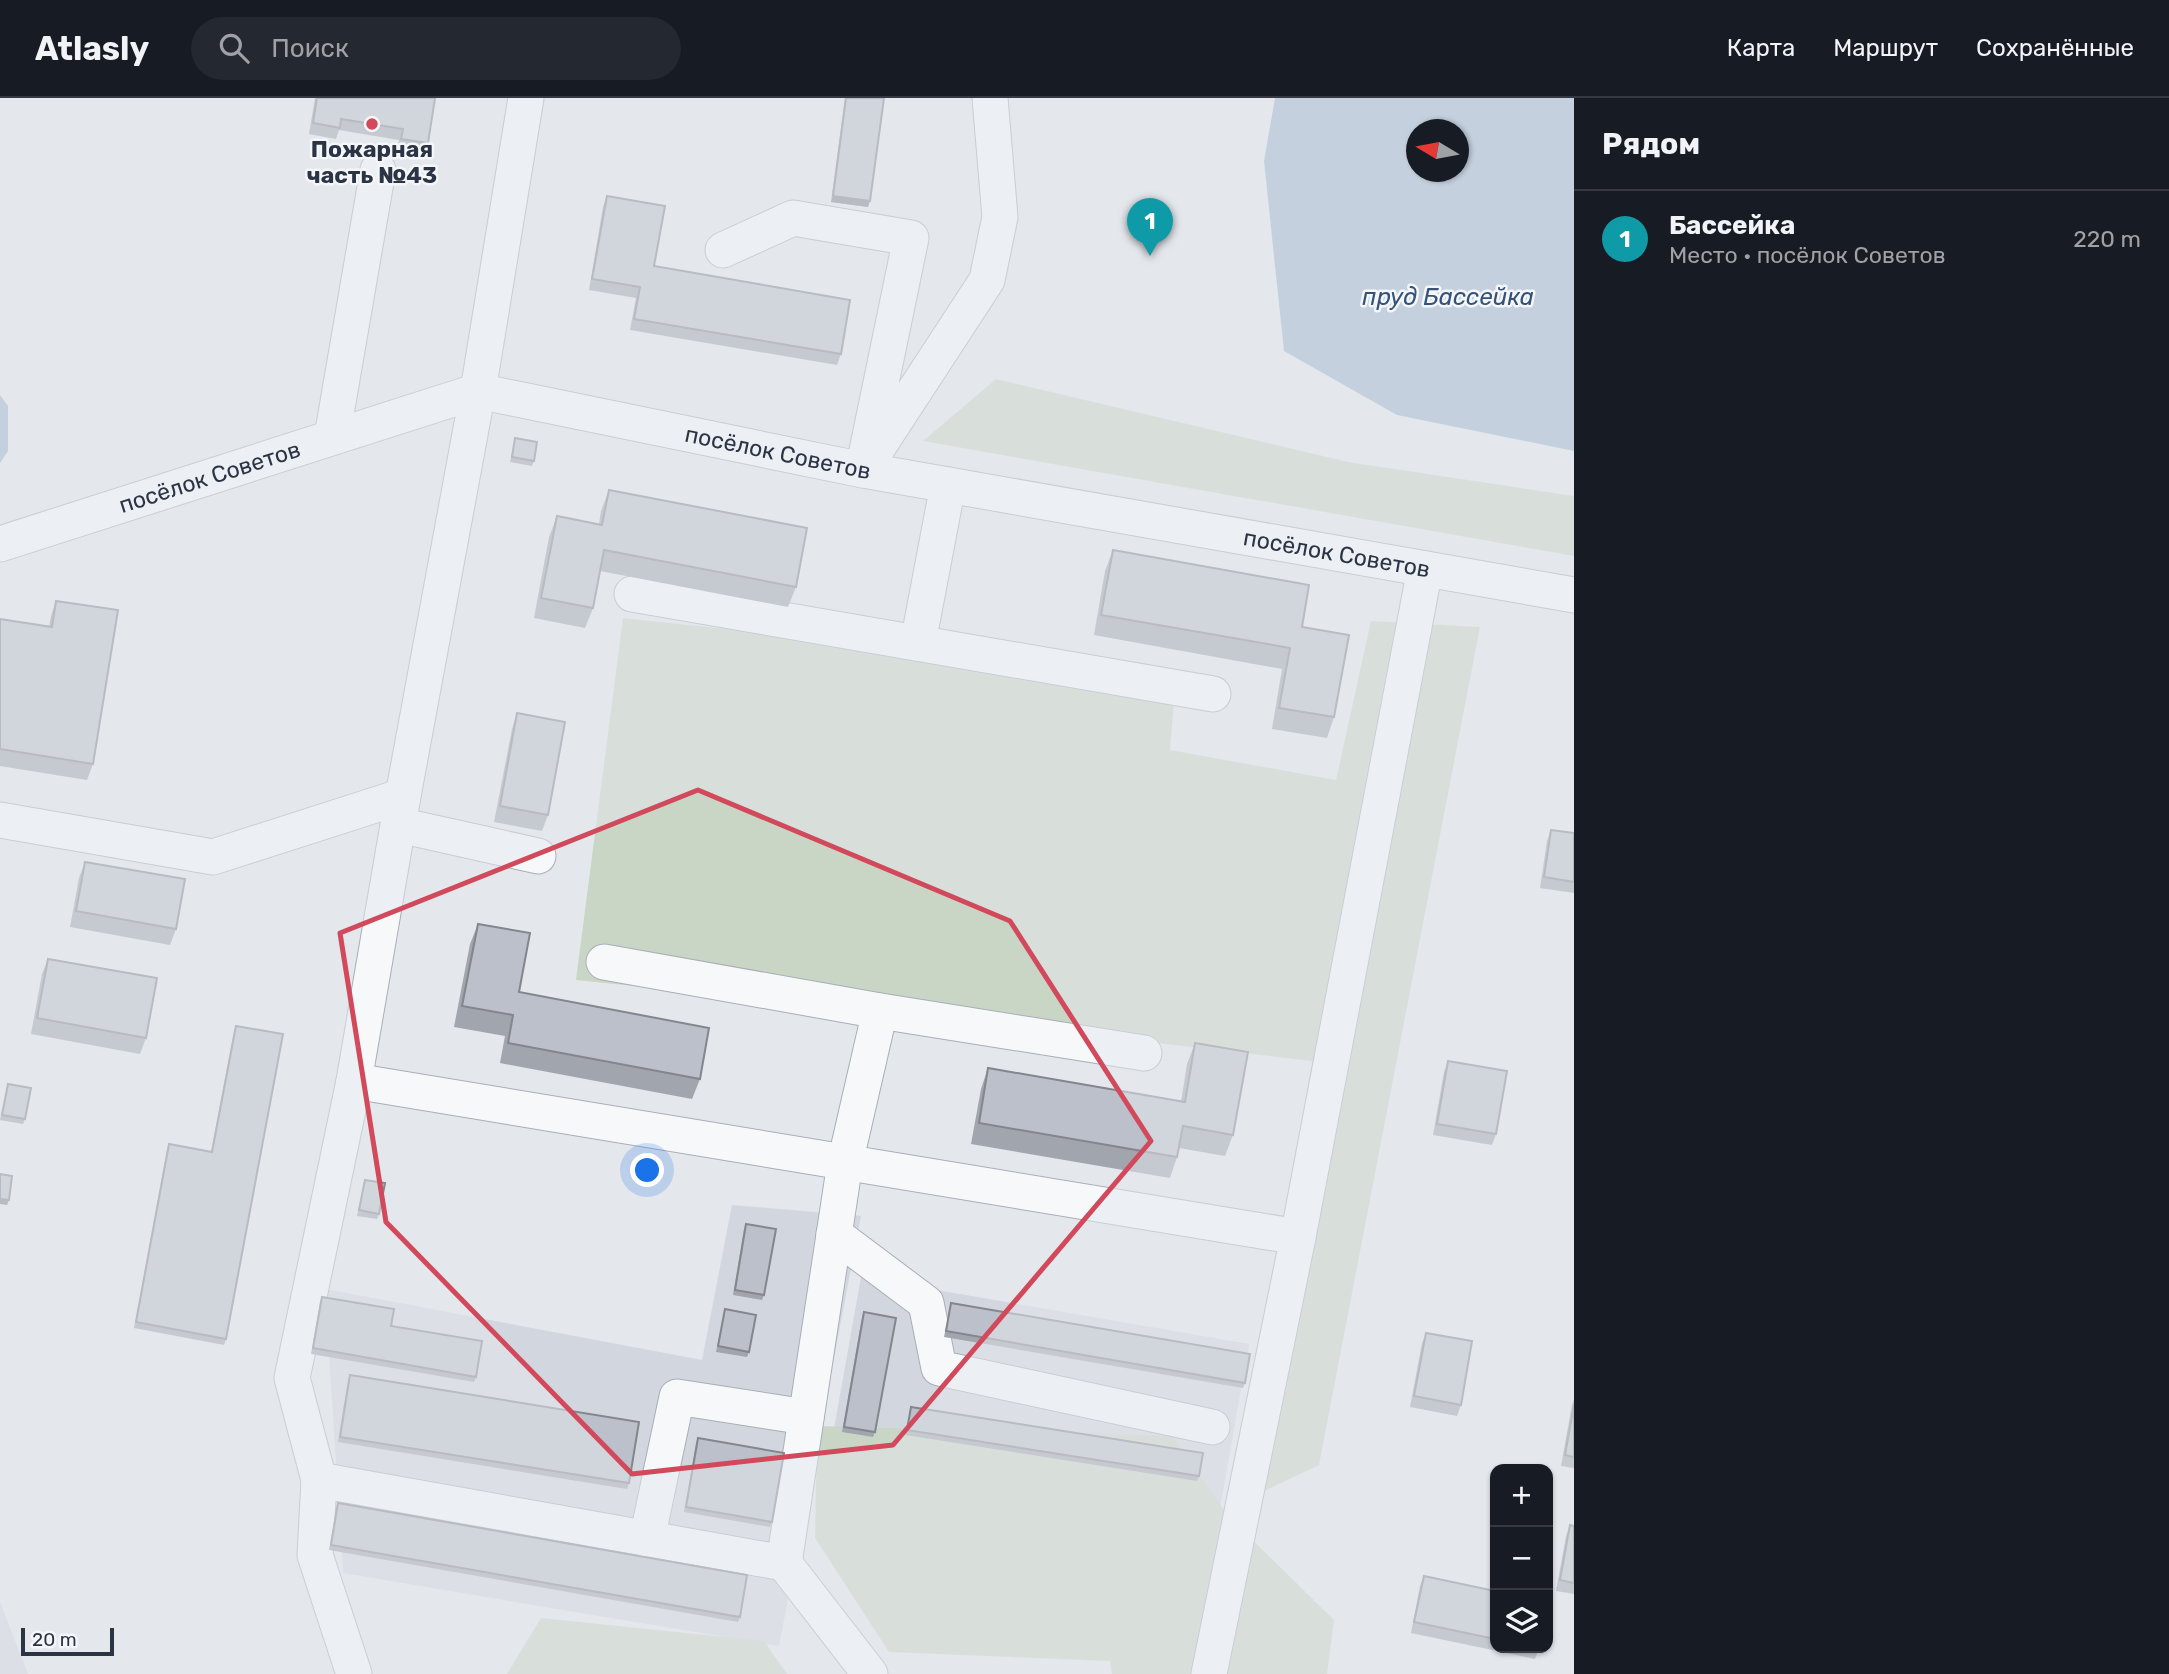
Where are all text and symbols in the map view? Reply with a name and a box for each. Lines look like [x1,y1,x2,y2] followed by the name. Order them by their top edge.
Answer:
[191,17,681,80] search box
[35,29,149,68] text: Atlasly
[215,29,253,67] icon: search
[271,33,349,64] text: Поиск
[1727,34,1795,62] text: Карта
[1833,34,1938,62] text: Маршрут
[1976,34,2134,62] text: Сохранённые
[364,116,380,132] marker: Пожарная часть №43
[1406,119,1469,182] north arrow
[1602,126,1700,162] text: Рядом
[307,135,437,189] place label: Пожарная часть №43
[1127,198,1173,256] pin: 1
[1669,210,1795,241] text: Бассейка
[1619,225,1631,253] text: 1
[2073,225,2141,253] text: 220 m
[1669,241,1946,269] text: Место · посёлок Советов
[1362,283,1534,311] water label: пруд Бассейка
[682,420,873,485] street label: посёлок Советов
[115,435,304,519] street label: посёлок Советов
[1241,523,1432,583] street label: посёлок Советов
[630,1153,664,1187] your location
[1490,1464,1553,1653] map controls
[1490,1464,1553,1527] button: +
[1490,1527,1553,1590] button: −
[1490,1590,1553,1653] button: layers
[21,1625,114,1657] scale bar
[32,1628,77,1651] text: 20 m

